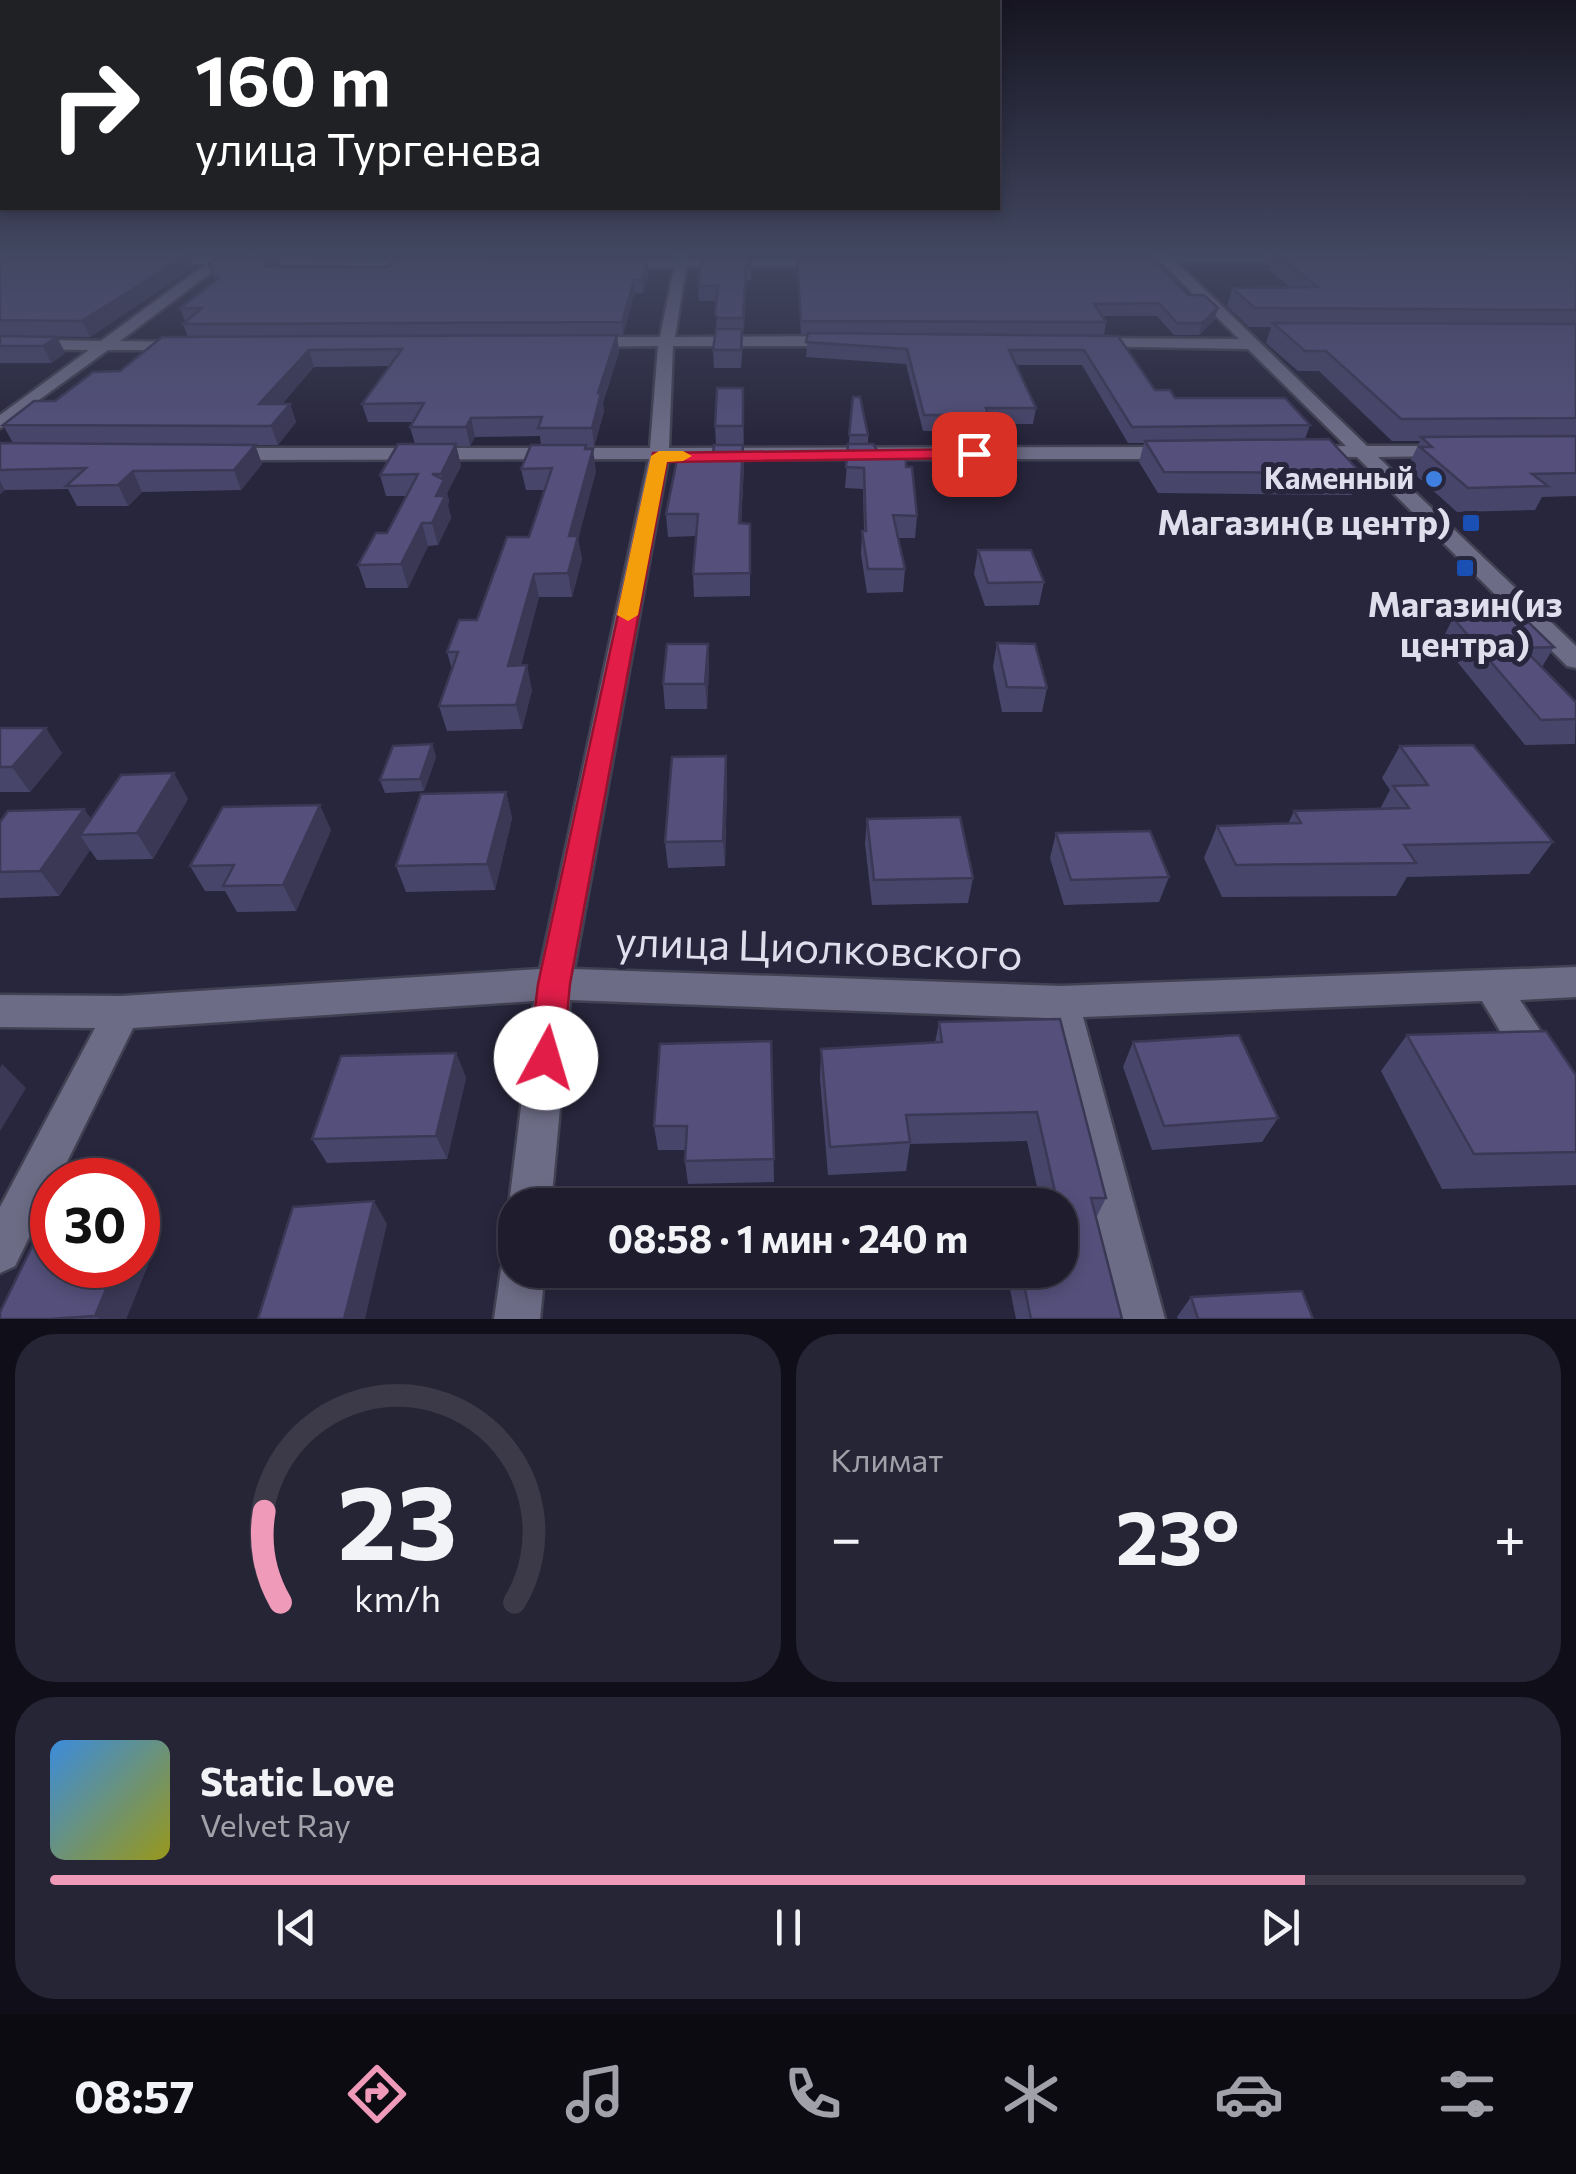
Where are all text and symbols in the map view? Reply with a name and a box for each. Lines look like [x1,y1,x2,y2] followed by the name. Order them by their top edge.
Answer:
[195,35,391,120] text: 160 m
[30,40,160,170] icon: right
[195,120,542,175] text: улица Тургенева
[932,412,1017,497] pin
[947,427,1002,482] icon: arrive
[1264,458,1414,495] place label: Каменный
[1423,468,1445,490] marker: Каменный
[1157,499,1451,542] place label: Магазин(в центр)
[1460,512,1482,534] marker: Магазин(в центр)
[1454,557,1476,579] marker: Магазин(из центра)
[1367,581,1563,664] place label: Магазин(из центра)
[614,913,1024,979] street label: улица Циолковского
[494,1006,598,1110] position arrow
[30,1158,160,1288] speed limit sign: 30
[608,1214,968,1261] text: 08:58 · 1 мин · 240 m
[831,1439,943,1479] text: Климат
[338,1454,458,1581] text: 23
[1116,1489,1240,1580] text: 23°
[831,1502,862,1569] text: −
[1494,1502,1526,1569] text: +
[354,1576,441,1619] text: km/h
[200,1757,395,1804] text: Static Love
[200,1804,351,1844] text: Velvet Ray
[269,1900,324,1955] icon: previous
[761,1900,816,1955] icon: pause
[1253,1900,1308,1955] icon: next
[342,2059,412,2129] icon: directions
[560,2059,630,2129] icon: music
[778,2059,848,2129] icon: phone
[996,2059,1066,2129] icon: climate
[1214,2059,1284,2129] icon: car
[1432,2059,1502,2129] icon: filters
[74,2067,195,2122] text: 08:57

